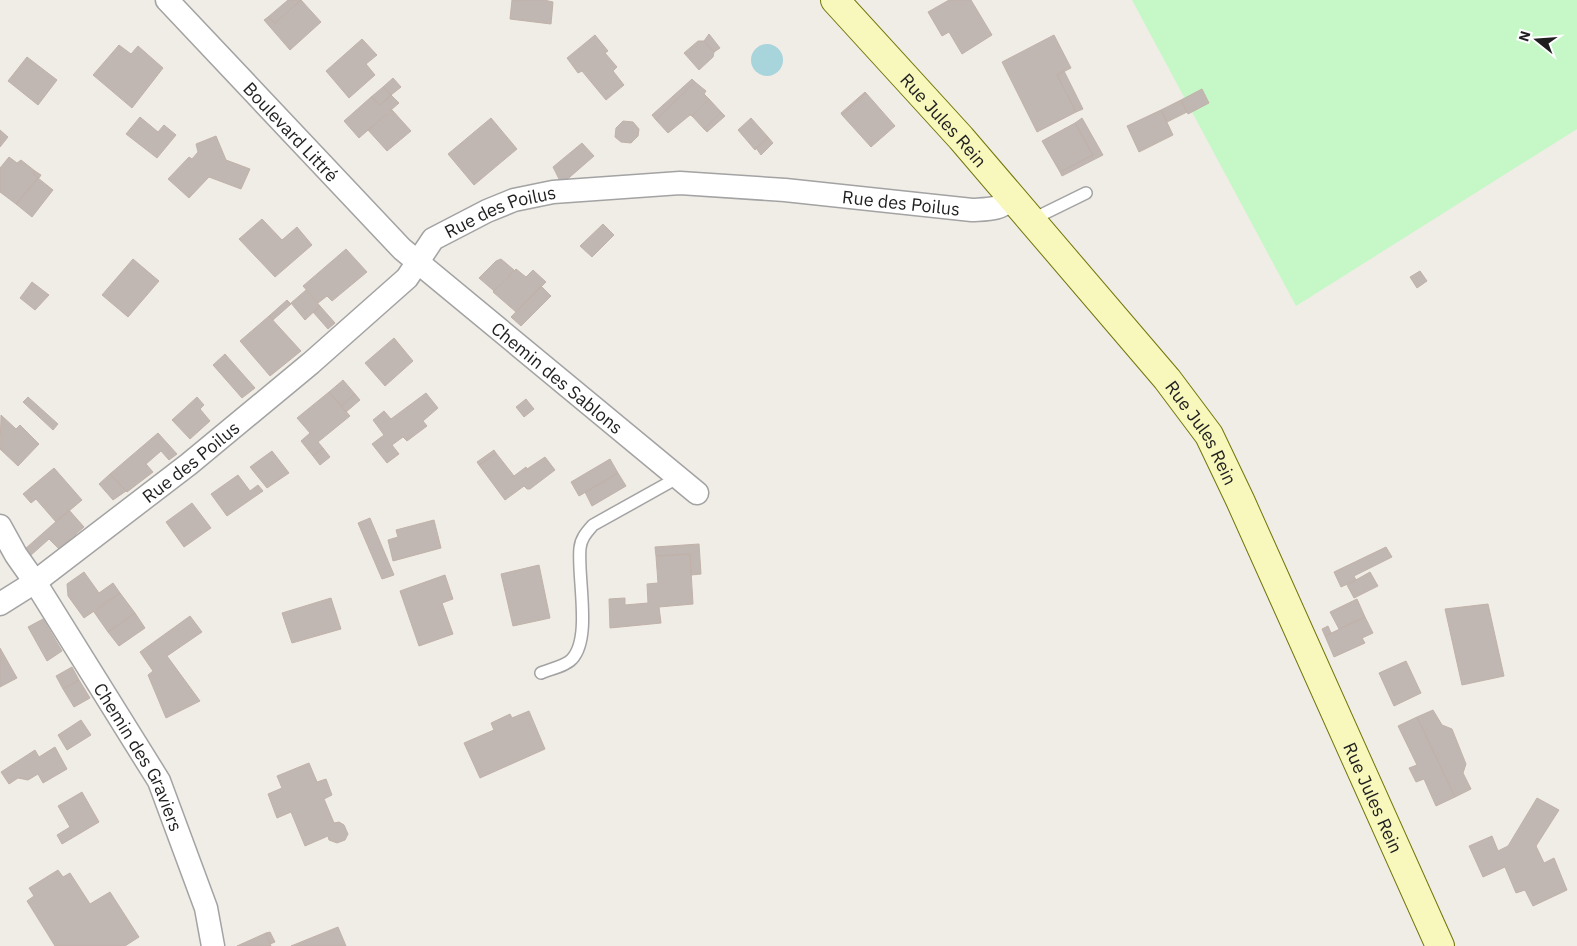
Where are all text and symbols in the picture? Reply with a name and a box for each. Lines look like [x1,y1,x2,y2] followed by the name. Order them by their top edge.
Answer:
[1512,15,1562,65] north arrow
[1514,29,1535,44] text: N
[896,68,992,172] street label: Rue Jules Rein
[239,77,344,186] street label: Boulevard Littré
[440,180,558,243] street label: Rue des Poilus
[841,185,961,220] street label: Rue des Poilus
[487,316,628,439] street label: Chemin des Sablons
[1161,376,1242,488] street label: Rue Jules Rein
[137,416,244,508] street label: Rue des Poilus
[89,678,188,834] street label: Chemin des Graviers
[1339,739,1408,857] street label: Rue Jules Rein

